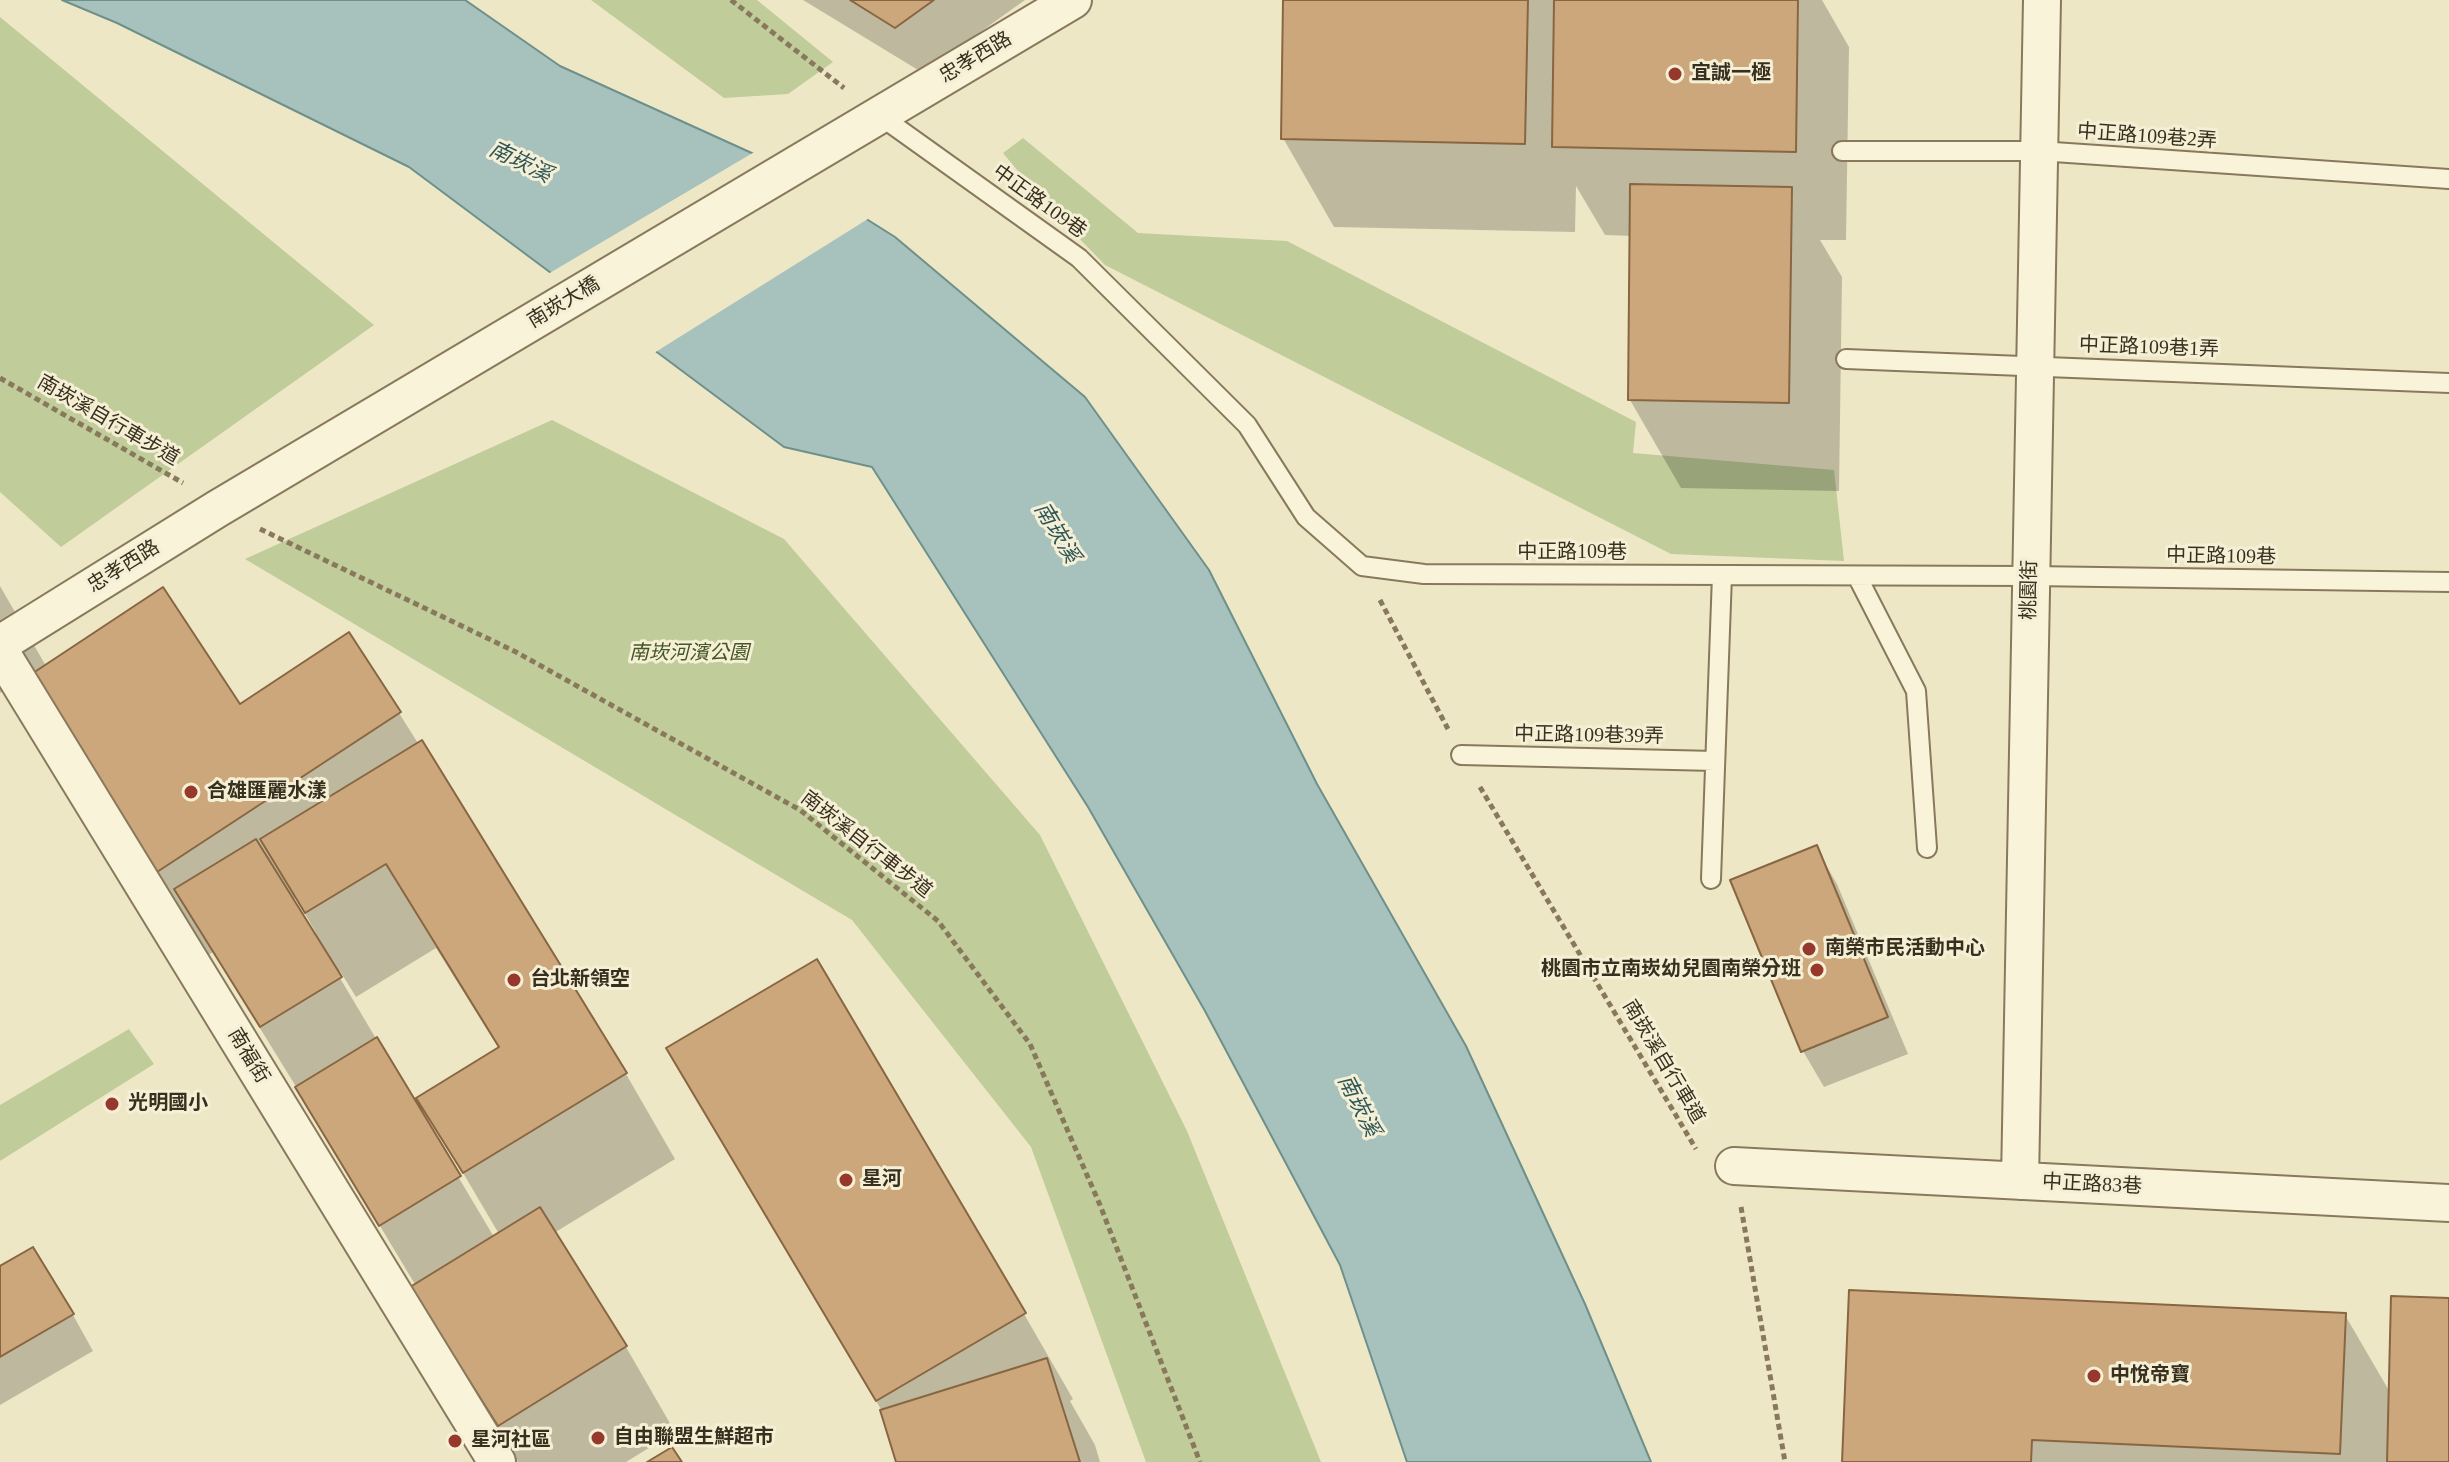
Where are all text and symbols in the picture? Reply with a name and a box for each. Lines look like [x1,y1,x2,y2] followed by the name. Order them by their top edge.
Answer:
[936,27,1016,89] street label: 忠孝西路
[1691,62,1771,86] place label: 宜誠一極
[1666,65,1684,83] marker: 宜誠一極
[2076,120,2218,154] street label: 中正路109巷2弄
[485,137,555,189] water label: 南崁溪
[987,160,1091,244] street label: 中正路109巷
[524,272,604,334] street label: 南崁大橋
[2079,334,2219,362] street label: 中正路109巷1弄
[33,371,183,471] street label: 南崁溪自行車步道
[1028,498,1084,568] water label: 南崁溪
[84,536,164,598] street label: 忠孝西路
[1517,541,1627,565] street label: 中正路109巷
[2166,544,2276,570] street label: 中正路109巷
[2017,560,2043,620] street label: 桃園街
[629,642,749,666] park label: 南崁河濱公園
[1514,723,1664,749] street label: 中正路109巷39弄
[207,780,327,804] place label: 合雄匯麗水漾
[182,783,200,801] marker: 合雄匯麗水漾
[796,786,936,904] street label: 南崁溪自行車步道
[1825,937,1985,961] place label: 南榮市民活動中心
[1800,940,1818,958] marker: 南榮市民活動中心
[1541,958,1801,982] place label: 桃園市立南崁幼兒園南榮分班
[1808,961,1826,979] marker: 桃園市立南崁幼兒園南榮分班
[530,968,630,992] place label: 台北新領空
[505,971,523,989] marker: 台北新領空
[1617,996,1709,1128] street label: 南崁溪自行車道
[222,1024,274,1088] street label: 南福街
[1331,1071,1385,1141] water label: 南崁溪
[128,1092,208,1116] place label: 光明國小
[103,1095,121,1113] marker: 光明國小
[862,1168,902,1192] place label: 星河
[2041,1170,2143,1200] street label: 中正路83巷
[837,1171,855,1189] marker: 星河
[2110,1364,2190,1388] place label: 中悅帝寶
[2085,1367,2103,1385] marker: 中悅帝寶
[614,1426,774,1450] place label: 自由聯盟生鮮超市
[471,1429,551,1453] place label: 星河社區
[589,1429,607,1447] marker: 自由聯盟生鮮超市
[446,1432,464,1450] marker: 星河社區

